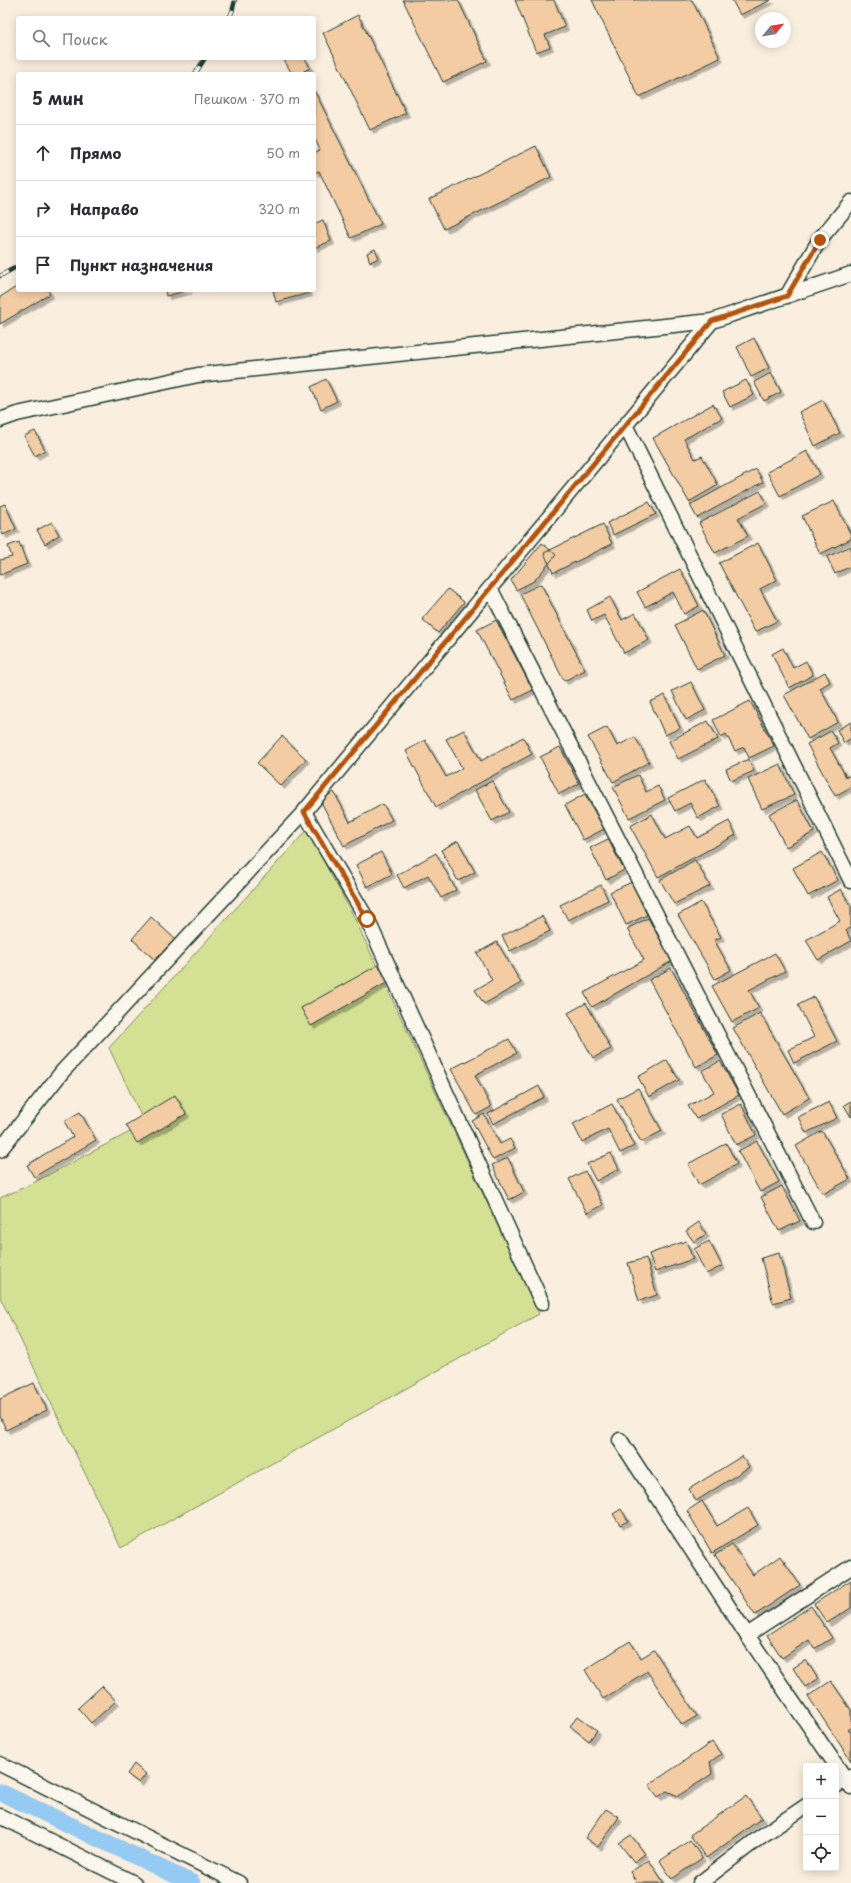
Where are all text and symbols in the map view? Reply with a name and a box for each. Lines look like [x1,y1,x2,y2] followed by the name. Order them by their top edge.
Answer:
[755,12,791,48] north arrow
[16,16,316,60] search box
[30,27,52,49] icon: search
[62,27,108,50] text: Поиск
[32,85,84,111] text: 5 мин
[194,89,300,108] text: Пешком · 370 m
[70,141,121,164] text: Прямо
[32,142,54,164] icon: ahead
[266,143,300,162] text: 50 m
[70,197,139,220] text: Направо
[32,198,54,220] icon: right
[258,199,300,218] text: 320 m
[811,231,829,249] route end
[70,253,213,276] text: Пункт назначения
[32,254,54,276] icon: arrive
[358,910,376,928] route start
[803,1763,839,1871] map controls
[803,1763,839,1799] button: +
[803,1799,839,1835] button: −
[803,1835,839,1871] button: locate

